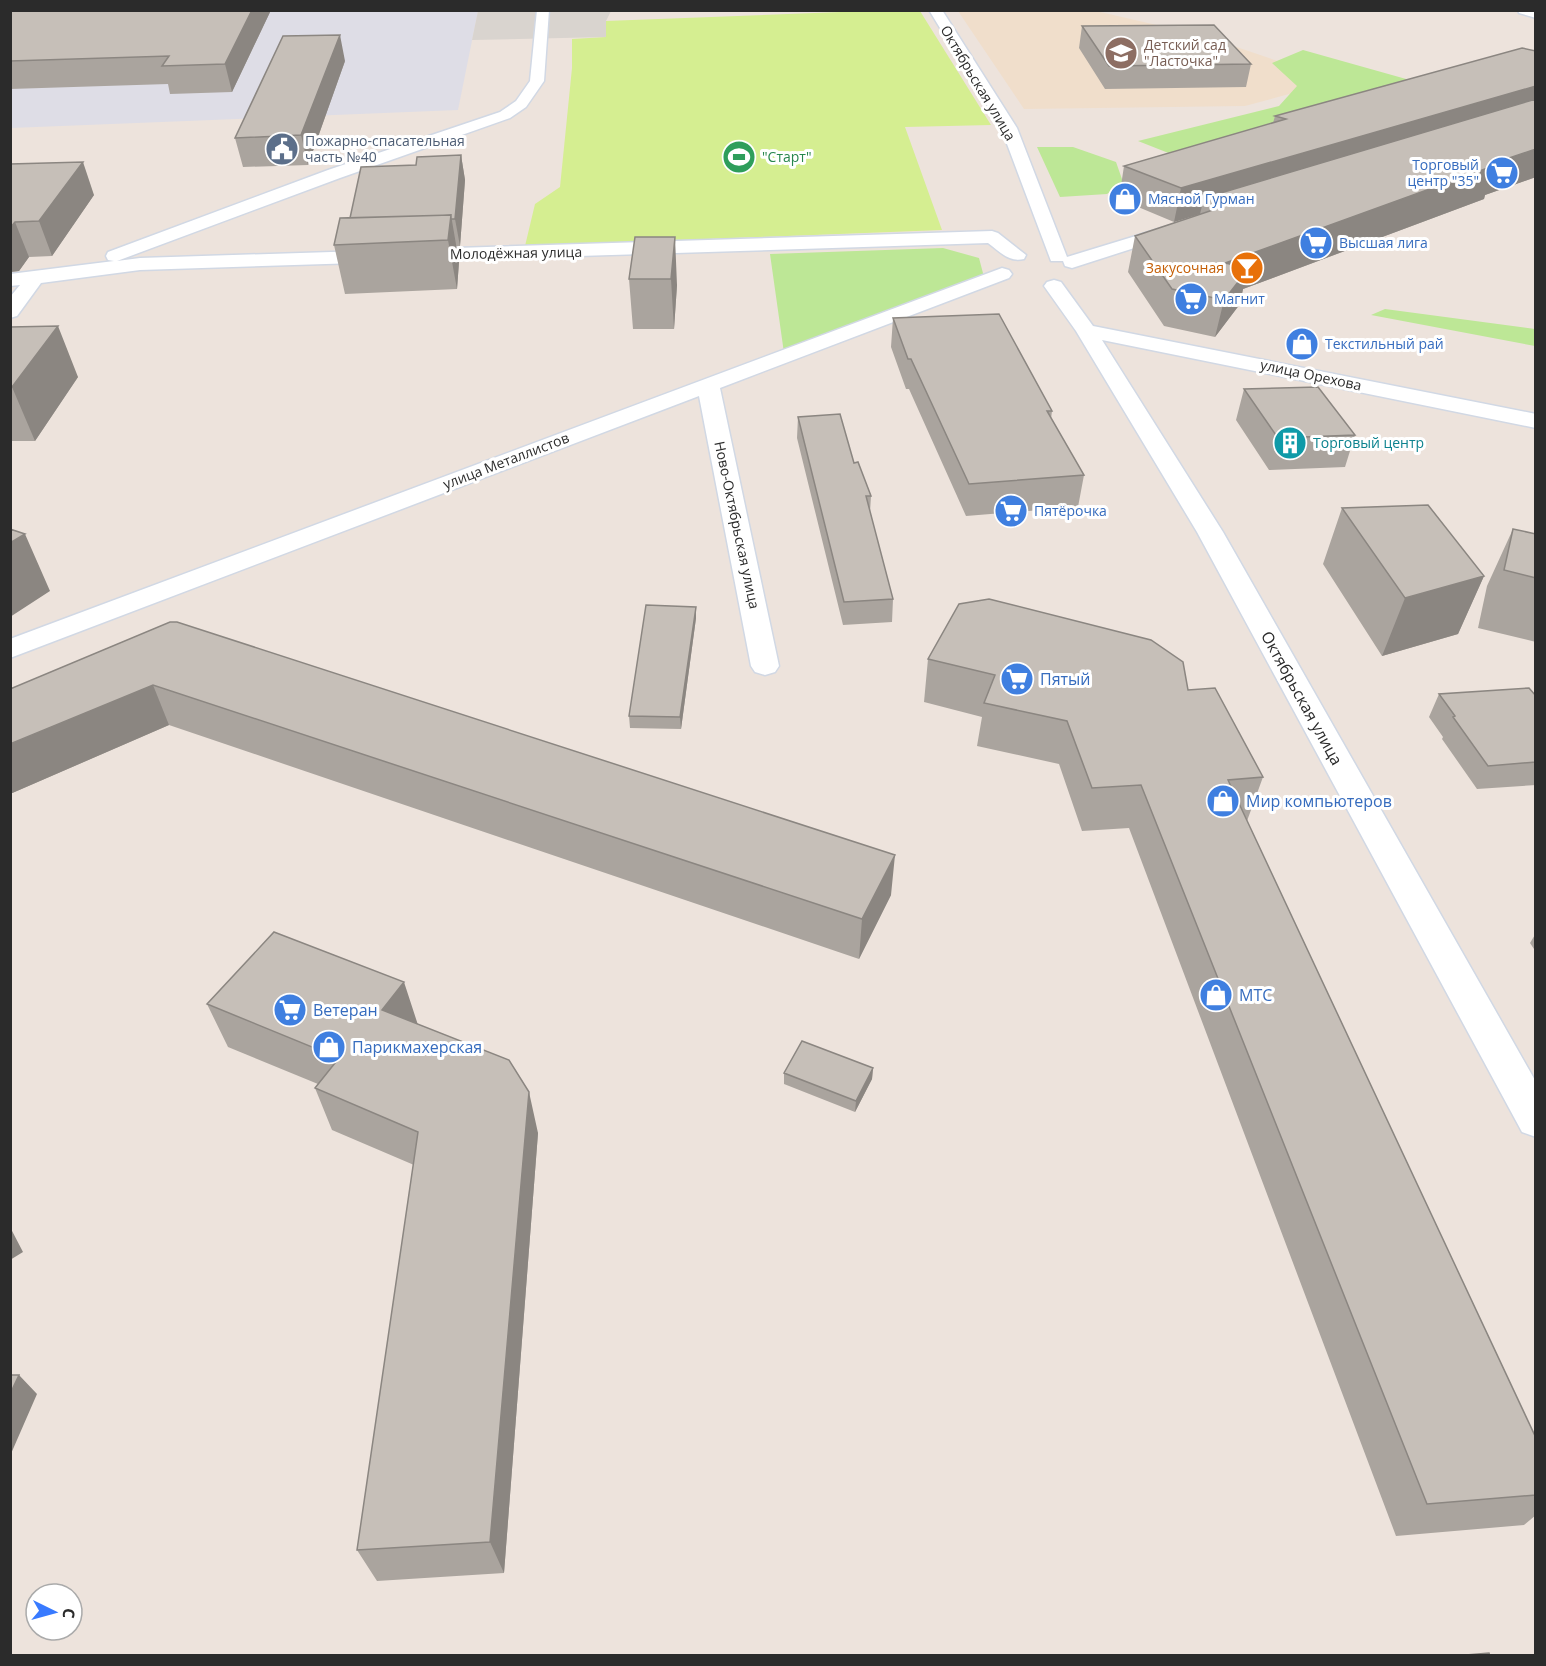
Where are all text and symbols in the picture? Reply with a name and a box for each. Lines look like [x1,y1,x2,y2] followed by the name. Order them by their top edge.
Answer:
[936,22,1020,144] street label: Октябрьская улица
[1103,35,1139,71] school or university icon: Детский сад "Ласточка"
[1144,35,1226,70] place label: Детский сад "Ласточка"
[264,131,300,167] public building icon: Пожарно-спасательная часть №40
[305,131,465,166] place label: Пожарно-спасательная часть №40
[721,139,757,175] sports icon: "Старт"
[762,147,812,166] place label: "Старт"
[1408,155,1479,190] place label: Торговый центр "35"
[1484,155,1520,191] supermarket icon: Торговый центр "35"
[1107,181,1143,217] shop icon: Мясной Гурман
[1148,189,1255,208] place label: Мясной Гурман
[1298,225,1334,261] supermarket icon: Высшая лига
[1339,233,1428,252] place label: Высшая лига
[450,242,582,263] street label: Молодёжная улица
[1229,250,1265,286] bar icon: Закусочная
[1146,258,1224,277] place label: Закусочная
[1173,281,1209,317] supermarket icon: Магнит
[1214,289,1265,308] place label: Магнит
[1284,326,1320,362] shop icon: Текстильный рай
[1325,334,1444,353] place label: Текстильный рай
[1259,355,1363,395] street label: улица Орехова
[1272,425,1308,461] building icon: Торговый центр
[440,428,572,493] street label: улица Металлистов
[1313,433,1424,452] place label: Торговый центр
[710,439,765,610] street label: Ново-Октябрьская улица
[993,493,1029,529] supermarket icon: Пятёрочка
[1034,501,1107,520] place label: Пятёрочка
[1256,627,1348,769] street label: Октябрьская улица
[999,661,1035,697] supermarket icon: Пятый
[1040,668,1091,690] place label: Пятый
[1205,783,1241,819] shop icon: Мир компьютеров
[1246,790,1392,812] place label: Мир компьютеров
[1198,977,1234,1013] shop icon: МТС
[1239,984,1272,1006] place label: МТС
[272,992,308,1028] supermarket icon: Ветеран
[313,999,378,1021] place label: Ветеран
[311,1029,347,1065] shop icon: Парикмахерская
[352,1036,482,1058] place label: Парикмахерская
[24,1582,84,1642] north arrow
[58,1607,80,1619] text: С

